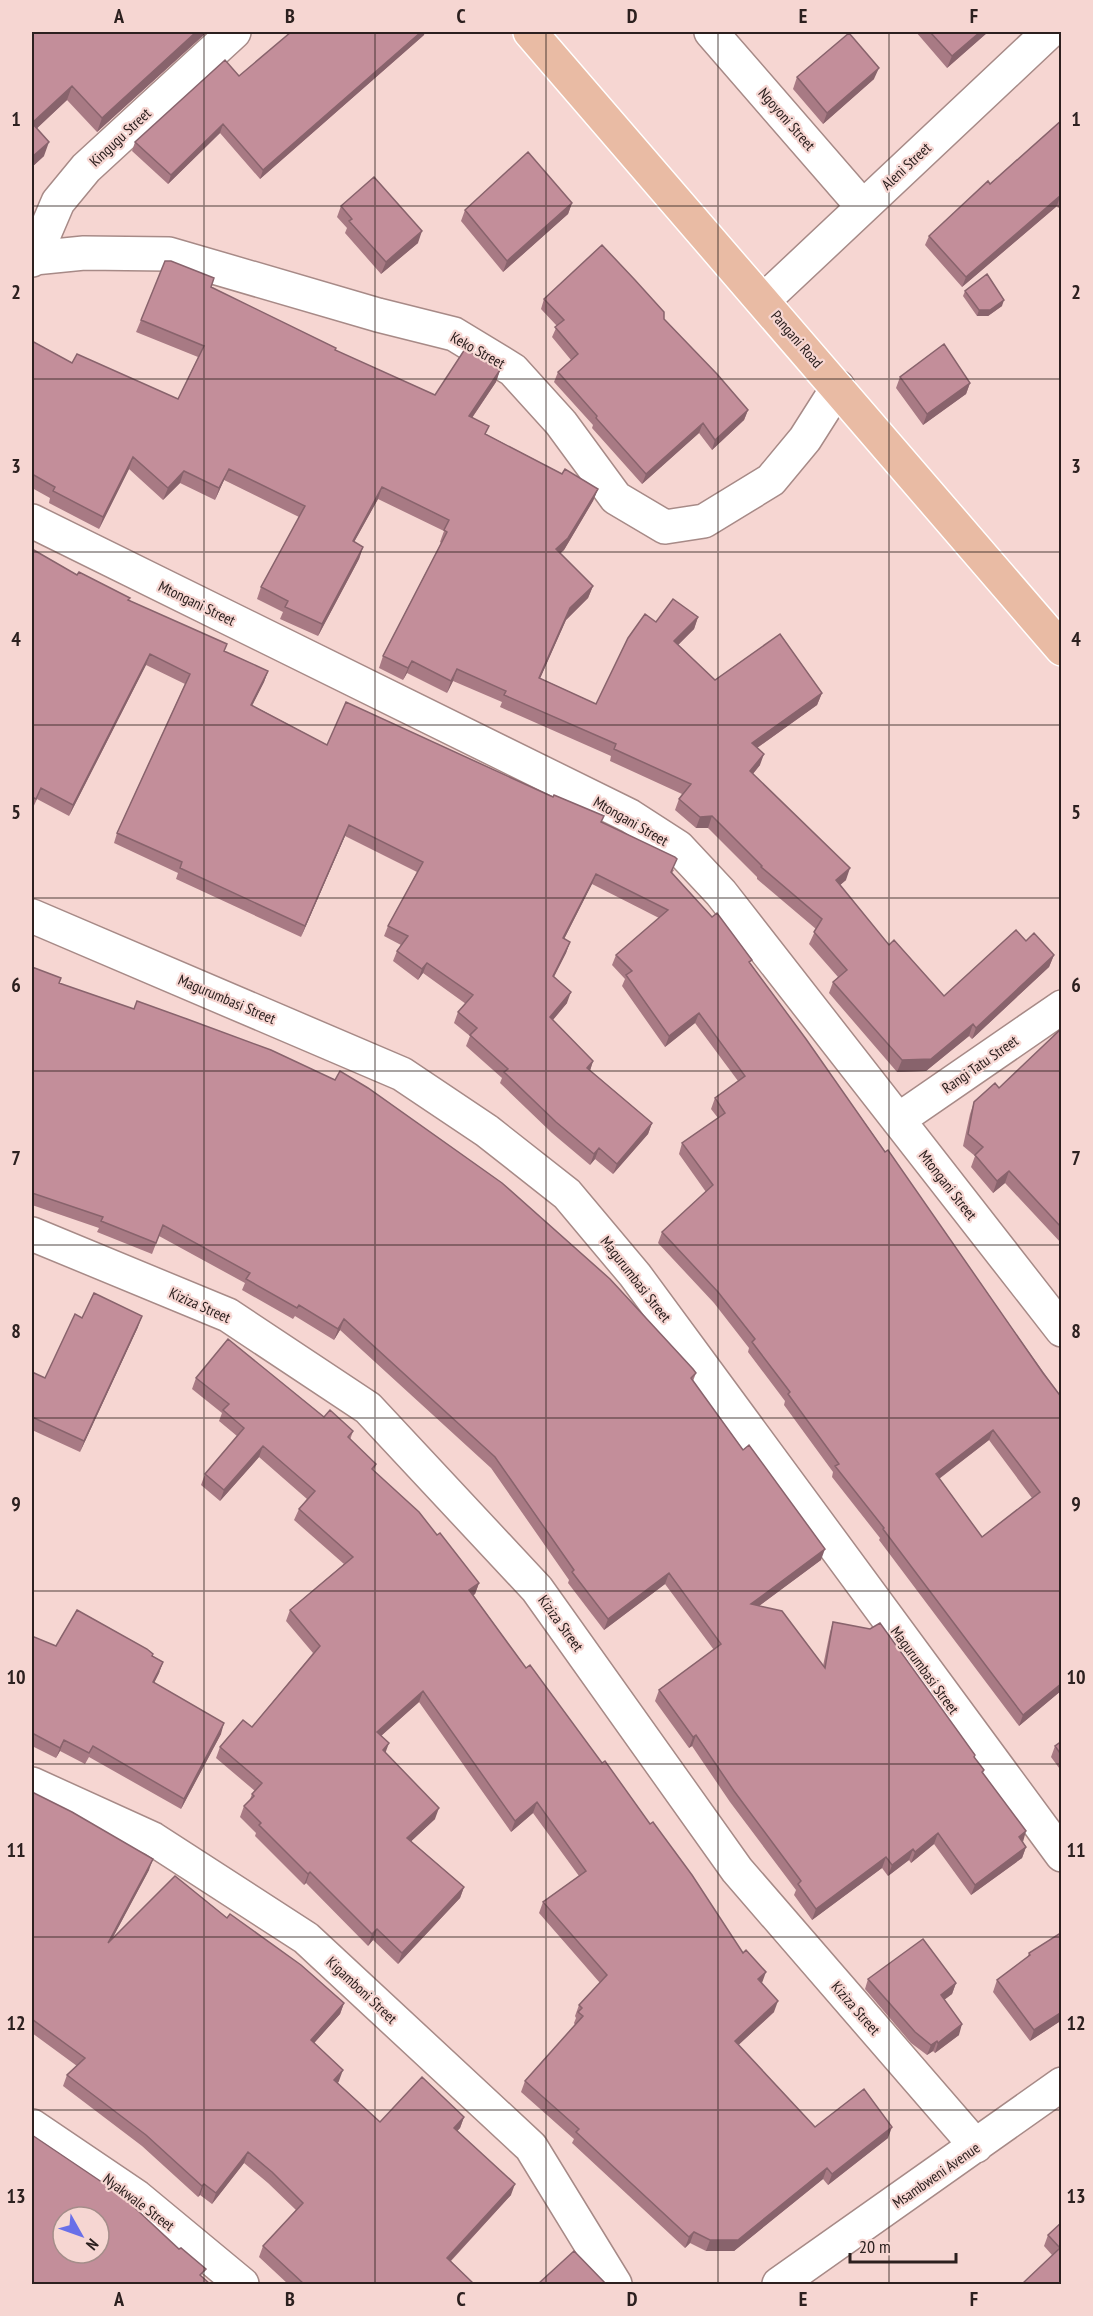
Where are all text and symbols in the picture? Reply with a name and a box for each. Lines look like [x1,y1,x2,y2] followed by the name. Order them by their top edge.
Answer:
[113,3,125,29] text: A
[285,3,295,29] text: B
[456,3,466,29] text: C
[627,3,638,29] text: D
[799,3,807,29] text: E
[970,3,978,29] text: F
[755,84,819,154] street label: Ngoyoni Street
[85,104,155,170] street label: Kingugu Street
[11,106,21,132] text: 1
[1071,106,1081,132] text: 1
[877,138,935,194] street label: Aleni Street
[11,279,21,305] text: 2
[1071,279,1081,305] text: 2
[767,306,827,372] street label: Pangani Road
[447,327,509,373] street label: Keko Street
[11,453,21,479] text: 3
[1071,453,1081,479] text: 3
[155,576,239,630] street label: Mtongani Street
[11,626,21,652] text: 4
[1071,626,1081,652] text: 4
[590,792,672,850] street label: Mtongani Street
[11,799,21,825] text: 5
[1071,799,1081,825] text: 5
[175,970,279,1028] street label: Magurumbasi Street
[11,972,21,998] text: 6
[1071,972,1081,998] text: 6
[938,1031,1022,1097] street label: Rangi Tatu Street
[11,1145,21,1171] text: 7
[1071,1145,1081,1171] text: 7
[915,1146,981,1224] street label: Mtongani Street
[596,1232,676,1326] street label: Magurumbasi Street
[166,1283,234,1327] street label: Kiziza Street
[11,1318,21,1344] text: 8
[1071,1318,1081,1344] text: 8
[11,1491,21,1517] text: 9
[1071,1491,1081,1517] text: 9
[534,1591,588,1655] street label: Kiziza Street
[887,1622,963,1718] street label: Magurumbasi Street
[6,1664,26,1690] text: 10
[1066,1664,1086,1690] text: 10
[6,1837,26,1863] text: 11
[1066,1837,1086,1863] text: 11
[323,1952,401,2028] street label: Kigamboni Street
[828,1977,884,2039] street label: Kiziza Street
[6,2010,26,2036] text: 12
[1066,2010,1086,2036] text: 12
[889,2138,983,2212] street label: Msambweni Avenue
[100,2169,178,2235] street label: Nyakwale Street
[6,2183,26,2209] text: 13
[1066,2183,1086,2209] text: 13
[51,2205,111,2265] north arrow
[850,2226,956,2264] scale bar
[82,2235,103,2254] text: N
[859,2235,891,2258] text: 20 m
[113,2286,125,2312] text: A
[285,2286,295,2312] text: B
[456,2286,466,2312] text: C
[627,2286,638,2312] text: D
[799,2286,807,2312] text: E
[970,2286,978,2312] text: F

